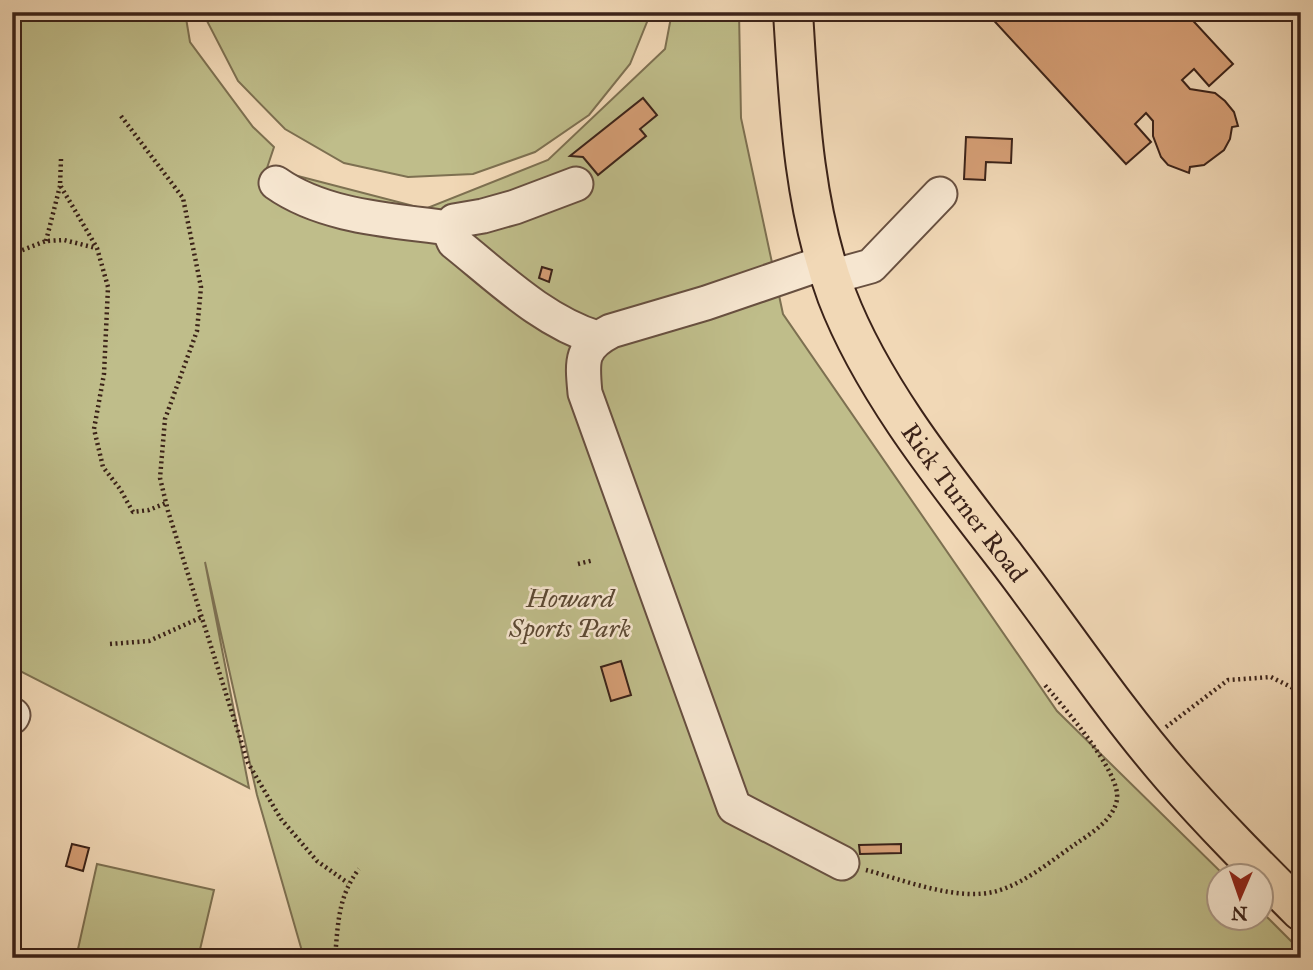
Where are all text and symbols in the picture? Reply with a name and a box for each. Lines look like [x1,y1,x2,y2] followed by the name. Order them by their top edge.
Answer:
[894,417,1035,588] street label: Rick Turner Road
[508,582,631,645] park label: Howard Sports Park
[1204,862,1274,932] north arrow
[1231,902,1248,925] text: N

